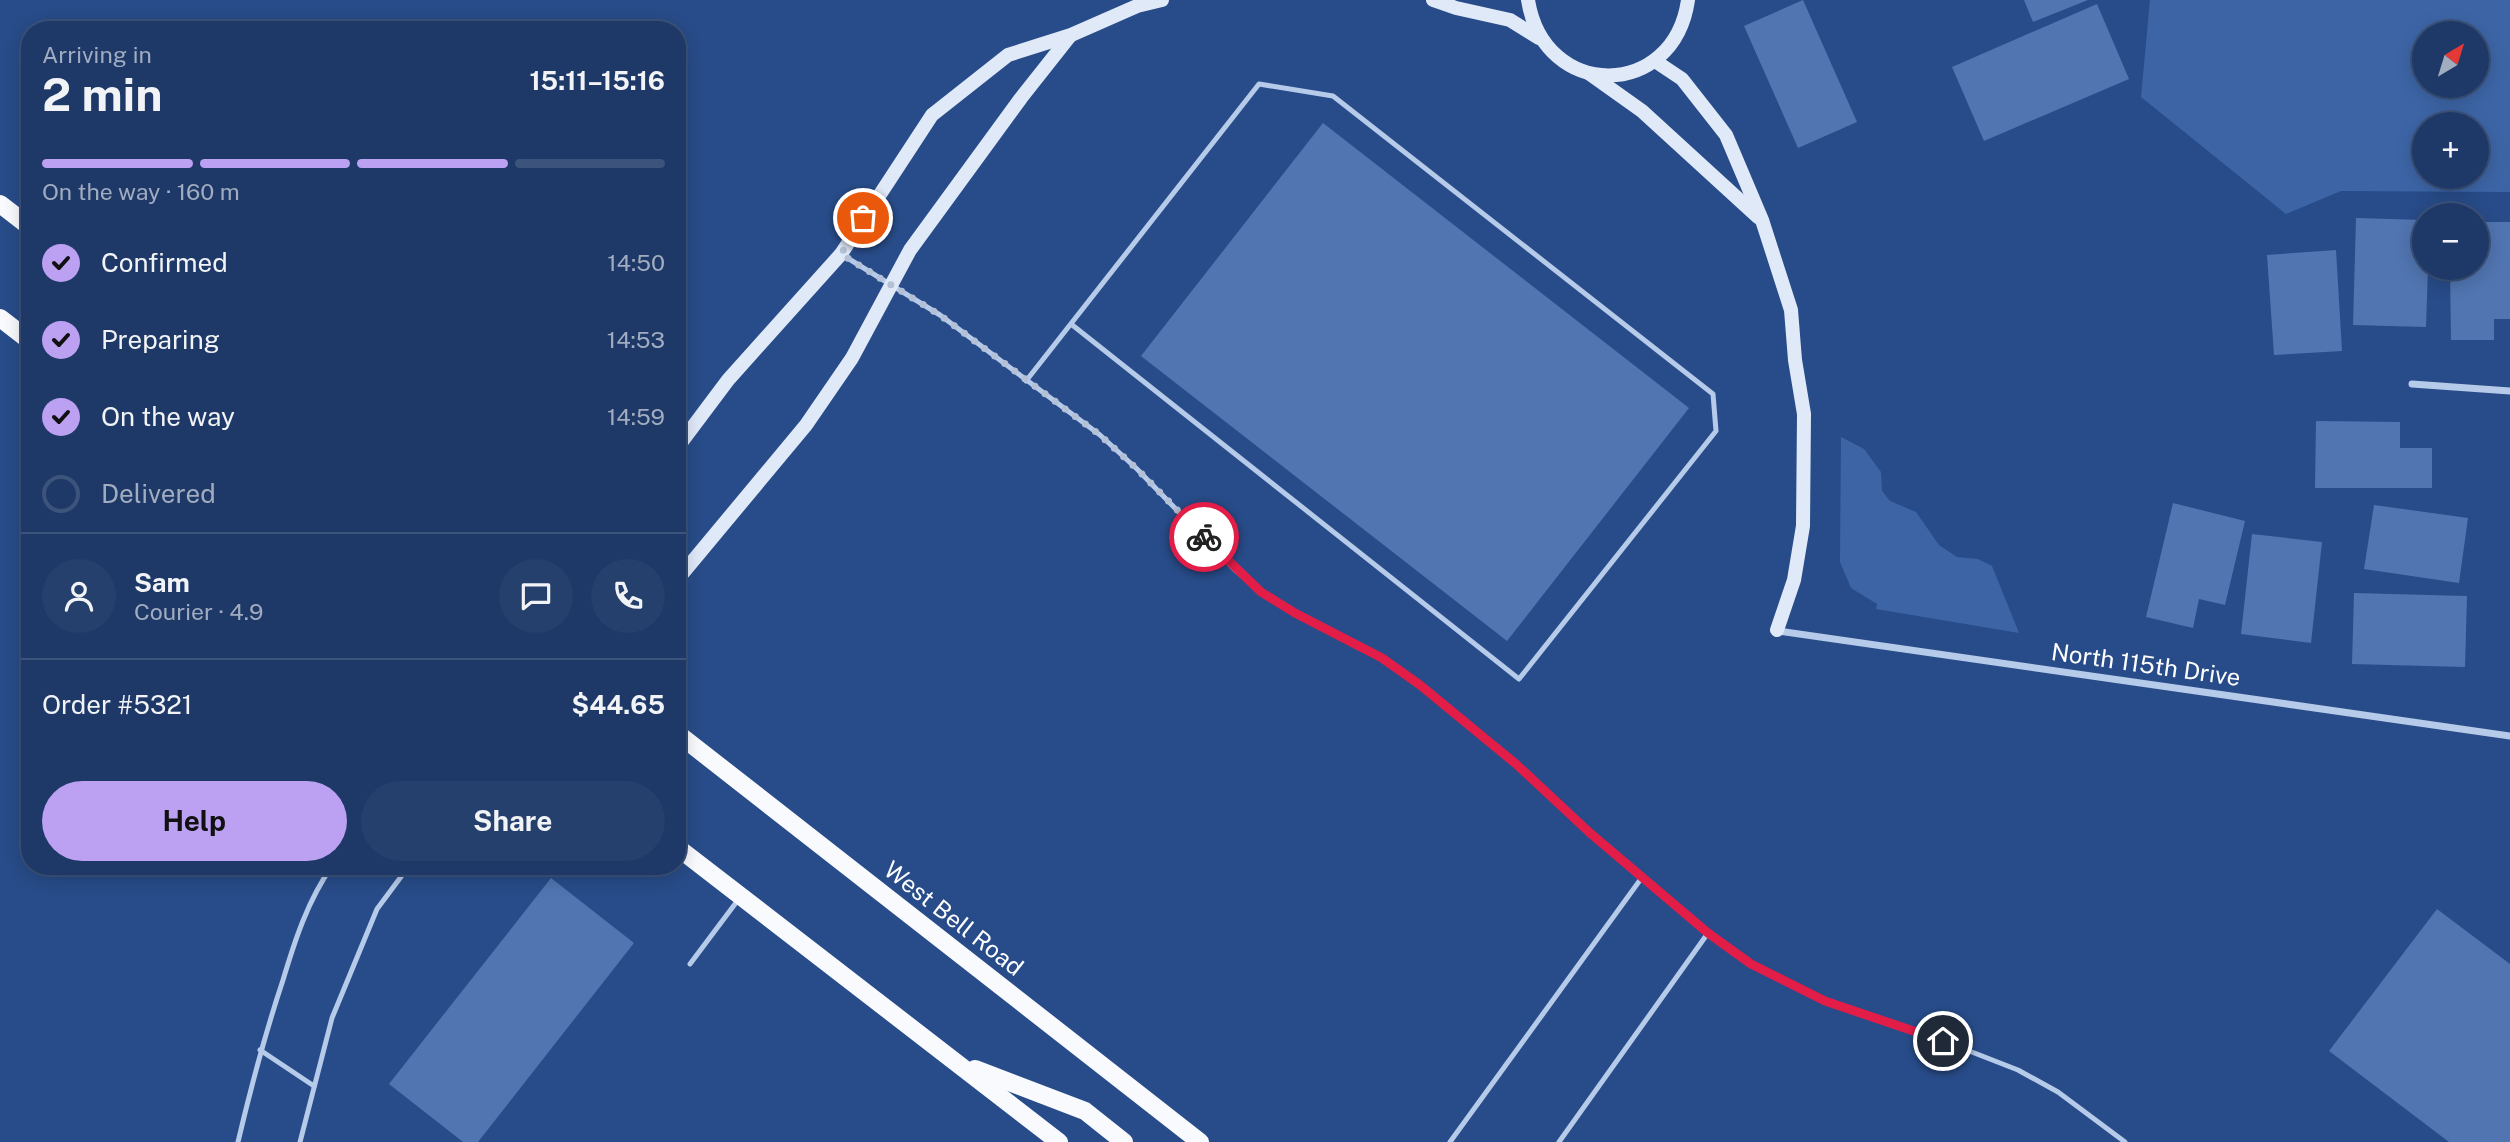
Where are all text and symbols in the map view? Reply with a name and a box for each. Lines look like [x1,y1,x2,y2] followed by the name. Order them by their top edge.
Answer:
[2412,21,2488,98] north arrow
[2412,21,2489,280] map controls
[42,41,152,68] text: Arriving in
[529,65,665,96] text: 15:11–15:16
[42,67,162,121] text: 2 min
[2412,112,2489,189] button: +
[42,178,240,205] text: On the way · 160 m
[833,188,893,248] pin
[844,199,882,237] icon: bag
[2412,203,2489,280] button: −
[42,244,80,282] icon: check
[101,247,228,278] text: Confirmed
[607,249,665,276] text: 14:50
[42,321,80,359] icon: check
[101,324,220,355] text: Preparing
[607,326,665,353] text: 14:53
[42,398,80,436] icon: check
[101,401,235,432] text: On the way
[607,403,665,430] text: 14:59
[101,478,216,509] text: Delivered
[1169,502,1239,572] courier
[1185,518,1223,556] icon: bike
[42,559,116,633] button: person
[499,559,573,633] button: chat
[591,559,665,633] button: phone
[134,567,190,598] text: Sam
[134,598,263,625] text: Courier · 4.9
[2050,637,2242,691] street label: North 115th Drive
[42,689,192,720] text: Order #5321
[571,689,665,720] text: $44.65
[42,781,347,861] button: Help
[361,781,665,861] button: Share
[879,855,1029,981] street label: West Bell Road
[1913,1011,1973,1071] pin
[1924,1022,1962,1060] icon: home

